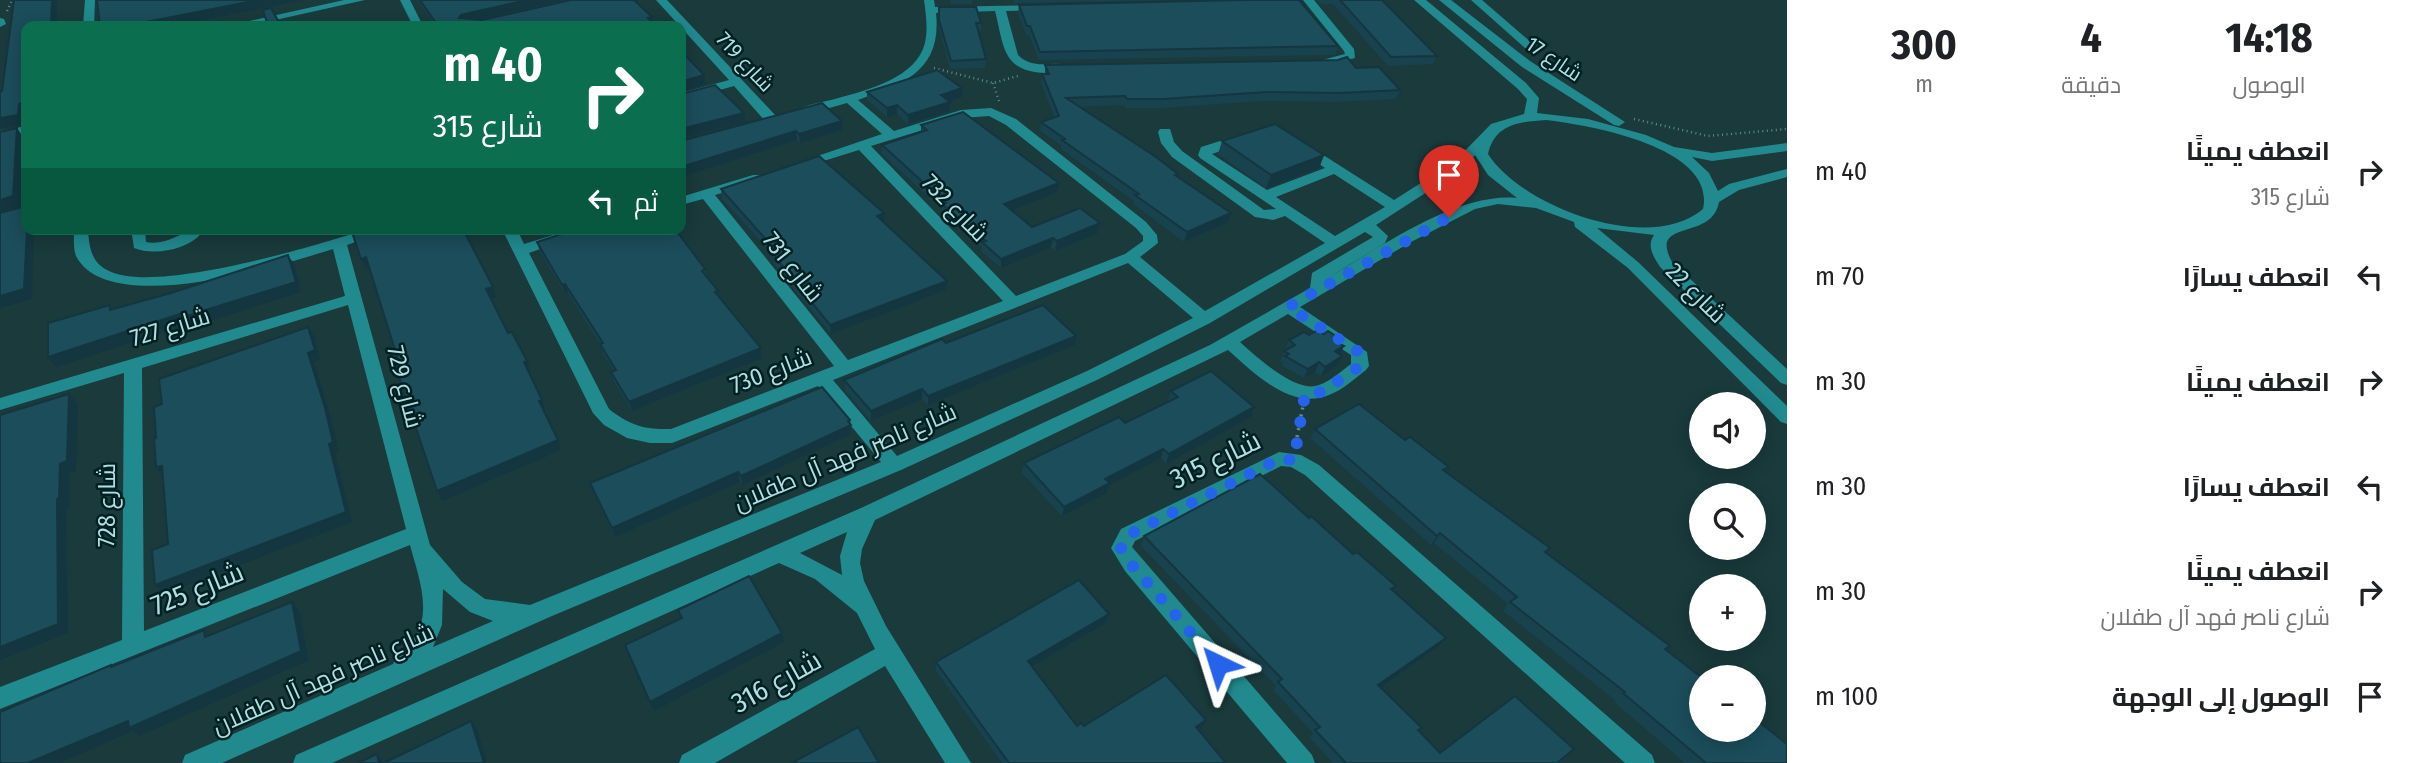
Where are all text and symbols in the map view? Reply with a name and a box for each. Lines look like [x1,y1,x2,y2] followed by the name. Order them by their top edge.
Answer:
[2080,13,2102,63] text: 4
[2225,13,2313,63] text: 14:18
[1891,20,1957,70] text: 300
[710,27,779,98] street label: شارع 719
[1520,31,1587,88] street label: شارع 17
[443,35,543,94] text: 40 m
[567,49,658,140] icon: right
[1915,70,1933,98] text: m
[2061,71,2121,99] text: دقيقة
[2232,71,2306,99] text: الوصول
[433,107,543,145] text: شارع 315
[2186,136,2330,167] text: انعطف يمينًا
[1419,145,1479,217] pin
[2351,153,2389,191] icon: right
[1430,156,1468,194] icon: arrive
[1815,156,1867,187] text: 40 m
[915,168,994,249] street label: شارع 732
[582,182,620,220] icon: left
[2251,183,2330,211] text: شارع 315
[634,187,658,218] text: ثم
[755,226,829,309] street label: شارع 731
[1659,257,1732,330] street label: شارع 22
[2351,258,2389,296] icon: left
[1815,261,1865,292] text: 70 m
[2183,262,2330,293] text: انعطف يسارًا
[127,302,214,354] street label: شارع 727
[379,343,429,431] street label: شارع 729
[726,343,816,401] street label: شارع 730
[2351,363,2389,401] icon: right
[1815,366,1866,397] text: 30 m
[2186,367,2330,398] text: انعطف يمينًا
[1689,392,1766,742] map controls
[1689,392,1766,469] button: sound
[729,397,962,519] street label: شارع ناصر فهد آل طفلان
[1165,423,1267,497] street label: شارع 315
[93,463,123,547] street label: شارع 728
[2351,468,2389,506] icon: left
[1815,471,1866,502] text: 30 m
[2183,472,2330,503] text: انعطف يسارًا
[1689,483,1766,560] button: search
[146,555,249,624] street label: شارع 725
[2186,556,2330,587] text: انعطف يمينًا
[2351,573,2389,611] icon: right
[1689,574,1766,651] button: +
[1815,576,1866,607] text: 30 m
[2100,603,2330,631] text: شارع ناصر فهد آل طفلان
[208,617,439,742] street label: شارع ناصر فهد آل طفلان
[1181,627,1255,701] position arrow
[726,643,828,721] street label: شارع 316
[1689,665,1766,742] button: −
[2351,678,2389,716] icon: arrive
[1815,681,1878,712] text: 100 m
[2112,682,2330,713] text: الوصول إلى الوجهة

